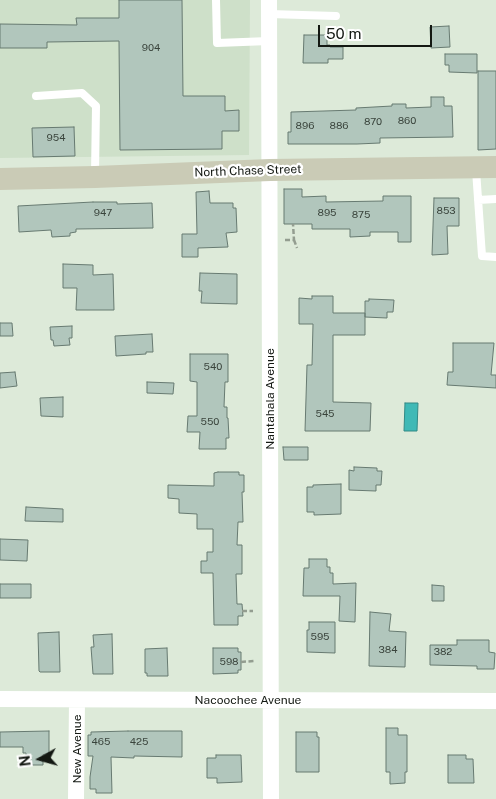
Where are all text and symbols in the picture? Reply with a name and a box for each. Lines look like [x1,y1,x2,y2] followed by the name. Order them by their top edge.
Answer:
[321,15,435,47] scale bar
[326,25,361,42] text: 50 m
[142,42,160,54] house number: 904
[398,115,416,127] house number: 860
[364,116,382,128] house number: 870
[296,120,314,132] house number: 896
[329,120,349,132] house number: 886
[47,132,65,144] house number: 954
[194,162,302,180] street label: North Chase Street
[436,205,456,217] house number: 853
[94,207,112,219] house number: 947
[317,207,337,219] house number: 895
[352,209,370,221] house number: 875
[263,348,277,450] street label: Nantahala Avenue
[204,361,222,373] house number: 540
[315,408,335,420] house number: 545
[201,416,219,428] house number: 550
[310,631,330,643] house number: 595
[379,644,397,656] house number: 384
[434,646,452,658] house number: 382
[219,656,239,668] house number: 598
[195,693,301,707] street label: Nacoochee Avenue
[70,714,84,784] street label: New Avenue
[15,734,65,784] north arrow
[92,736,110,748] house number: 465
[130,736,148,748] house number: 425
[17,754,34,767] text: N

